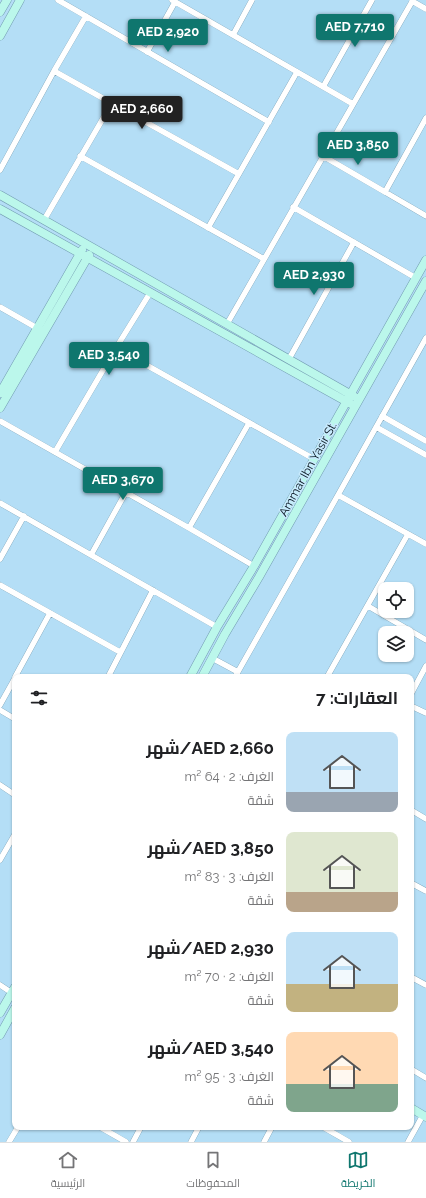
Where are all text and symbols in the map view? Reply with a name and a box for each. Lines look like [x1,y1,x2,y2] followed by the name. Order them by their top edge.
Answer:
[309,14,401,48] pin: AED 7,710
[122,19,214,53] pin: AED 2,920
[325,19,385,34] text: AED 7,710
[137,24,199,39] text: AED 2,920
[96,96,188,130] pin: AED 2,660
[110,101,174,116] text: AED 2,660
[312,132,404,166] pin: AED 3,850
[327,137,389,152] text: AED 3,850
[268,262,360,296] pin: AED 2,930
[283,267,345,282] text: AED 2,930
[63,342,155,376] pin: AED 3,540
[78,347,140,362] text: AED 3,540
[276,419,340,519] street label: Ammar Ibn Yasir St.
[77,467,169,501] pin: AED 3,670
[92,472,154,487] text: AED 3,670
[378,582,414,662] map controls
[378,582,414,618] button: locate
[378,626,414,662] button: layers
[28,687,50,709] icon: filters
[316,688,398,708] text: العقارات: 7
[146,738,274,758] text: AED 2,660/شهر
[318,748,366,796] icon: home
[184,769,274,784] text: الغرف: 2 · 64 m²
[247,793,274,808] text: شقة
[147,838,274,858] text: AED 3,850/شهر
[318,848,366,896] icon: home
[185,869,274,884] text: الغرف: 3 · 83 m²
[247,893,274,908] text: شقة
[148,938,274,958] text: AED 2,930/شهر
[318,948,366,996] icon: home
[185,969,274,984] text: الغرف: 2 · 70 m²
[247,993,274,1008] text: شقة
[148,1038,274,1058] text: AED 3,540/شهر
[318,1048,366,1096] icon: home
[184,1069,274,1084] text: الغرف: 3 · 95 m²
[247,1093,274,1108] text: شقة
[51,1149,85,1193] tab: الرئيسية
[186,1149,240,1193] tab: المحفوظات
[341,1149,375,1193] tab: الخريطة

